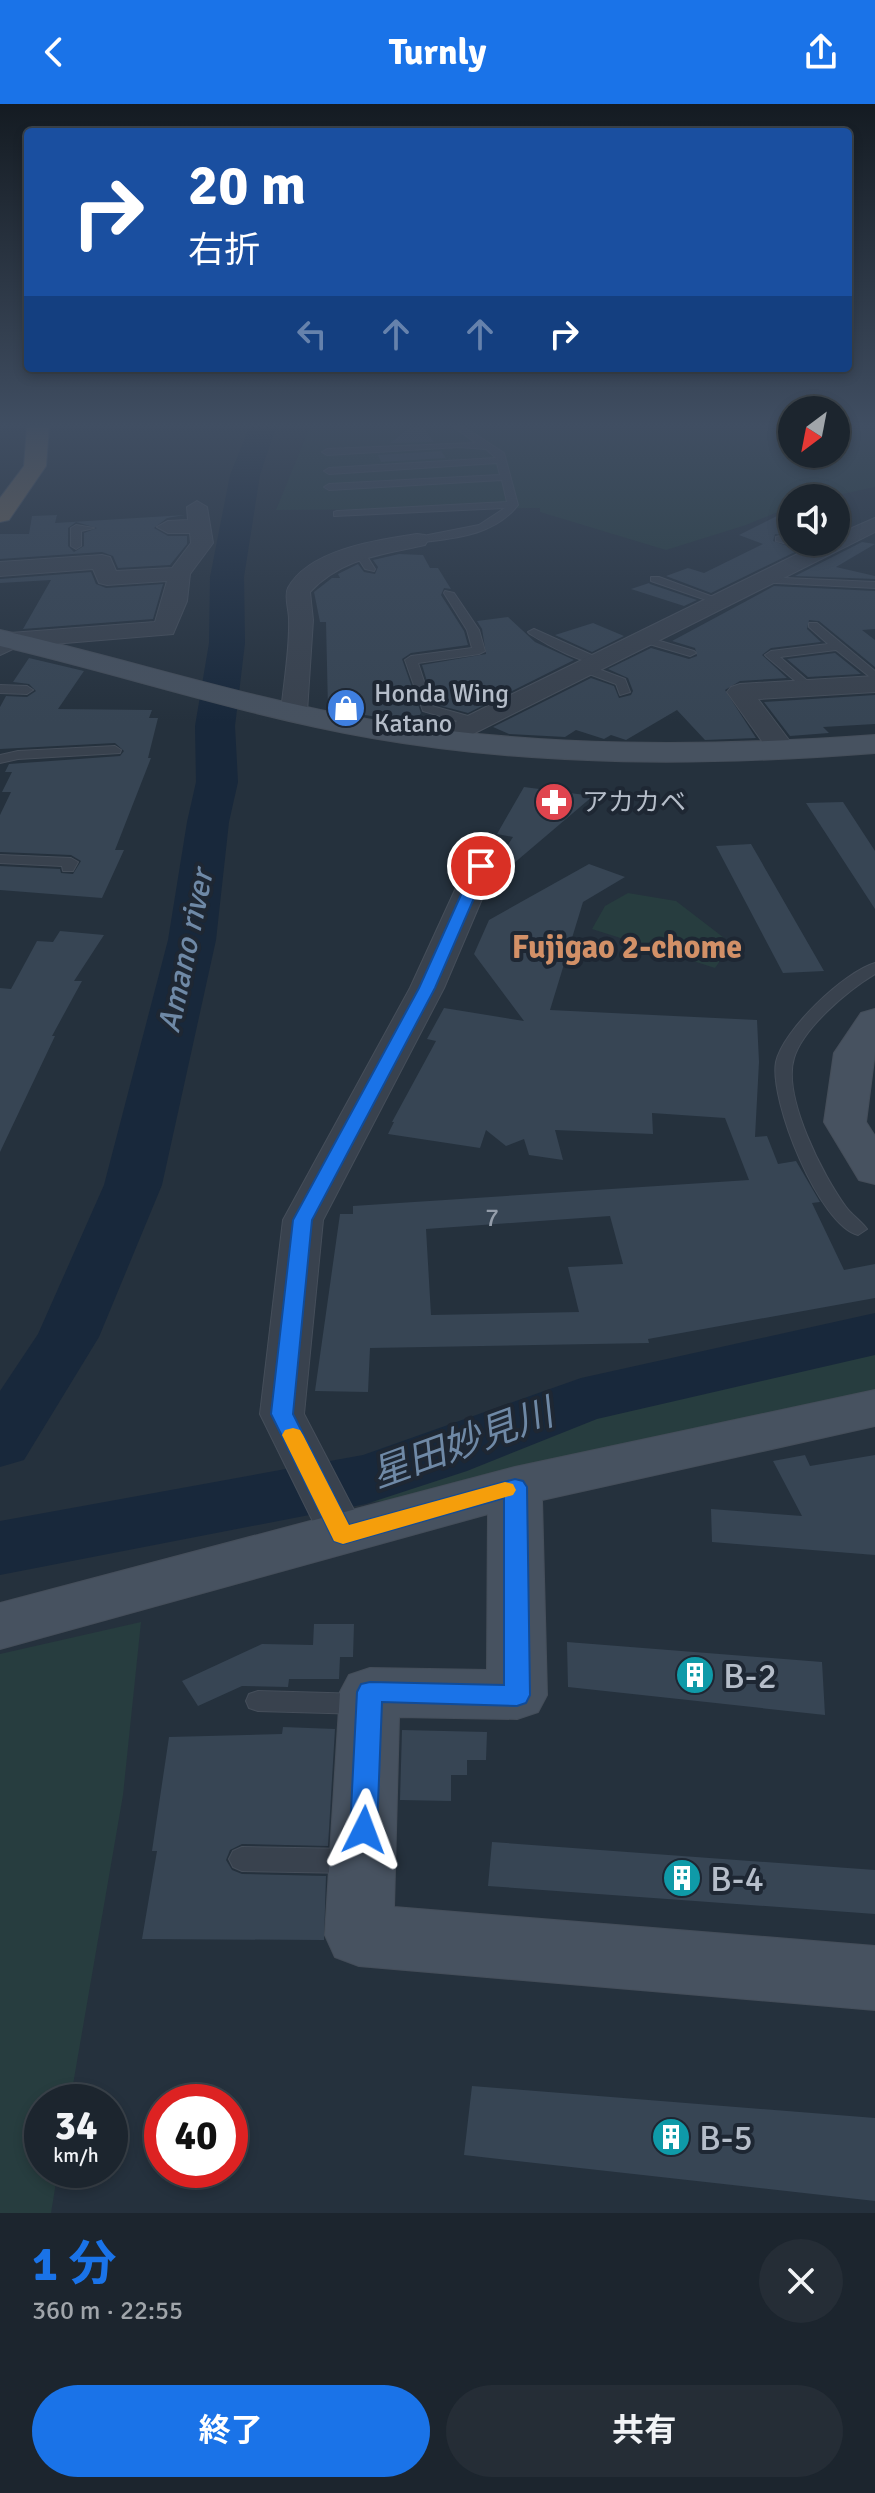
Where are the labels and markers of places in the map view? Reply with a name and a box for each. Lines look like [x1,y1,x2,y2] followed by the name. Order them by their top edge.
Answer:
[374,678,509,740] place label: Honda Wing Katano
[325,687,367,729] shop icon: Honda Wing Katano
[533,781,575,823] pharmacy icon: アカカベ
[582,787,686,819] place label: アカカベ
[447,832,515,900] pin
[674,1654,716,1696] building icon: B-2
[723,1654,777,1699] place label: B-2
[661,1857,703,1899] building icon: B-4
[710,1857,764,1902] place label: B-4
[650,2116,692,2158] building icon: B-5
[699,2116,753,2161] place label: B-5

